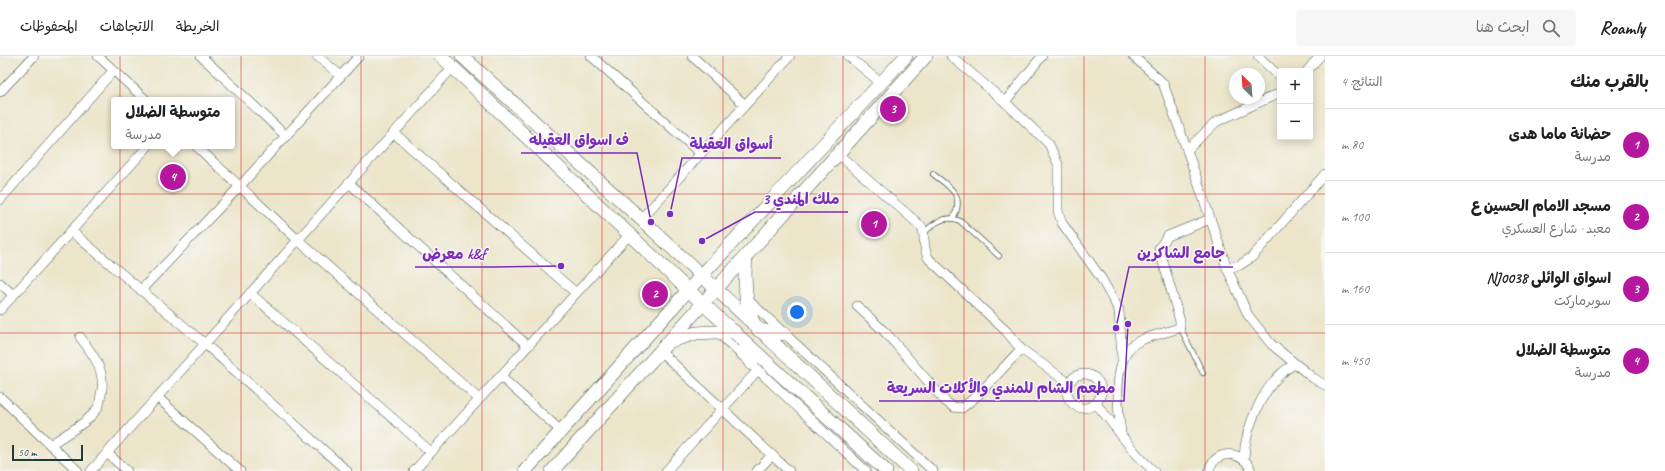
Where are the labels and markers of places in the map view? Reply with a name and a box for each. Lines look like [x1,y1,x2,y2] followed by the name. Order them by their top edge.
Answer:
[880,94,906,124] pin: 3
[521,126,637,153] callout: ف اسواق العقيله
[682,131,781,158] callout: أسواق العقيلة
[160,162,186,192] pin: 4
[755,185,848,212] callout: ملك المندي 3
[861,209,887,239] pin: 1
[415,240,494,267] callout: معرض k&f
[1129,240,1233,267] callout: جامع الشاكرين
[642,279,668,309] pin: 2
[879,374,1124,401] callout: مطعم الشام للمندي والأكلات السريعة

